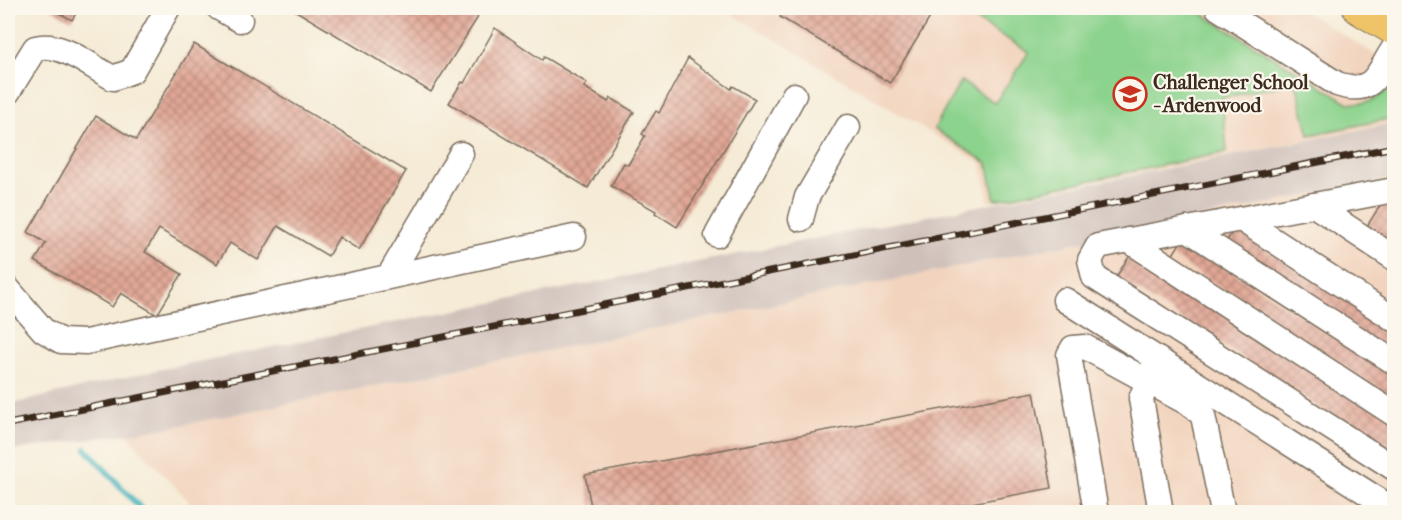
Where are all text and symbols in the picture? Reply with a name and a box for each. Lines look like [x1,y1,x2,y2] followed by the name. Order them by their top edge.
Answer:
[1153,71,1309,117] place label: Challenger School - Ardenwood
[1112,76,1148,112] school or university icon: Challenger School - Ardenwood

